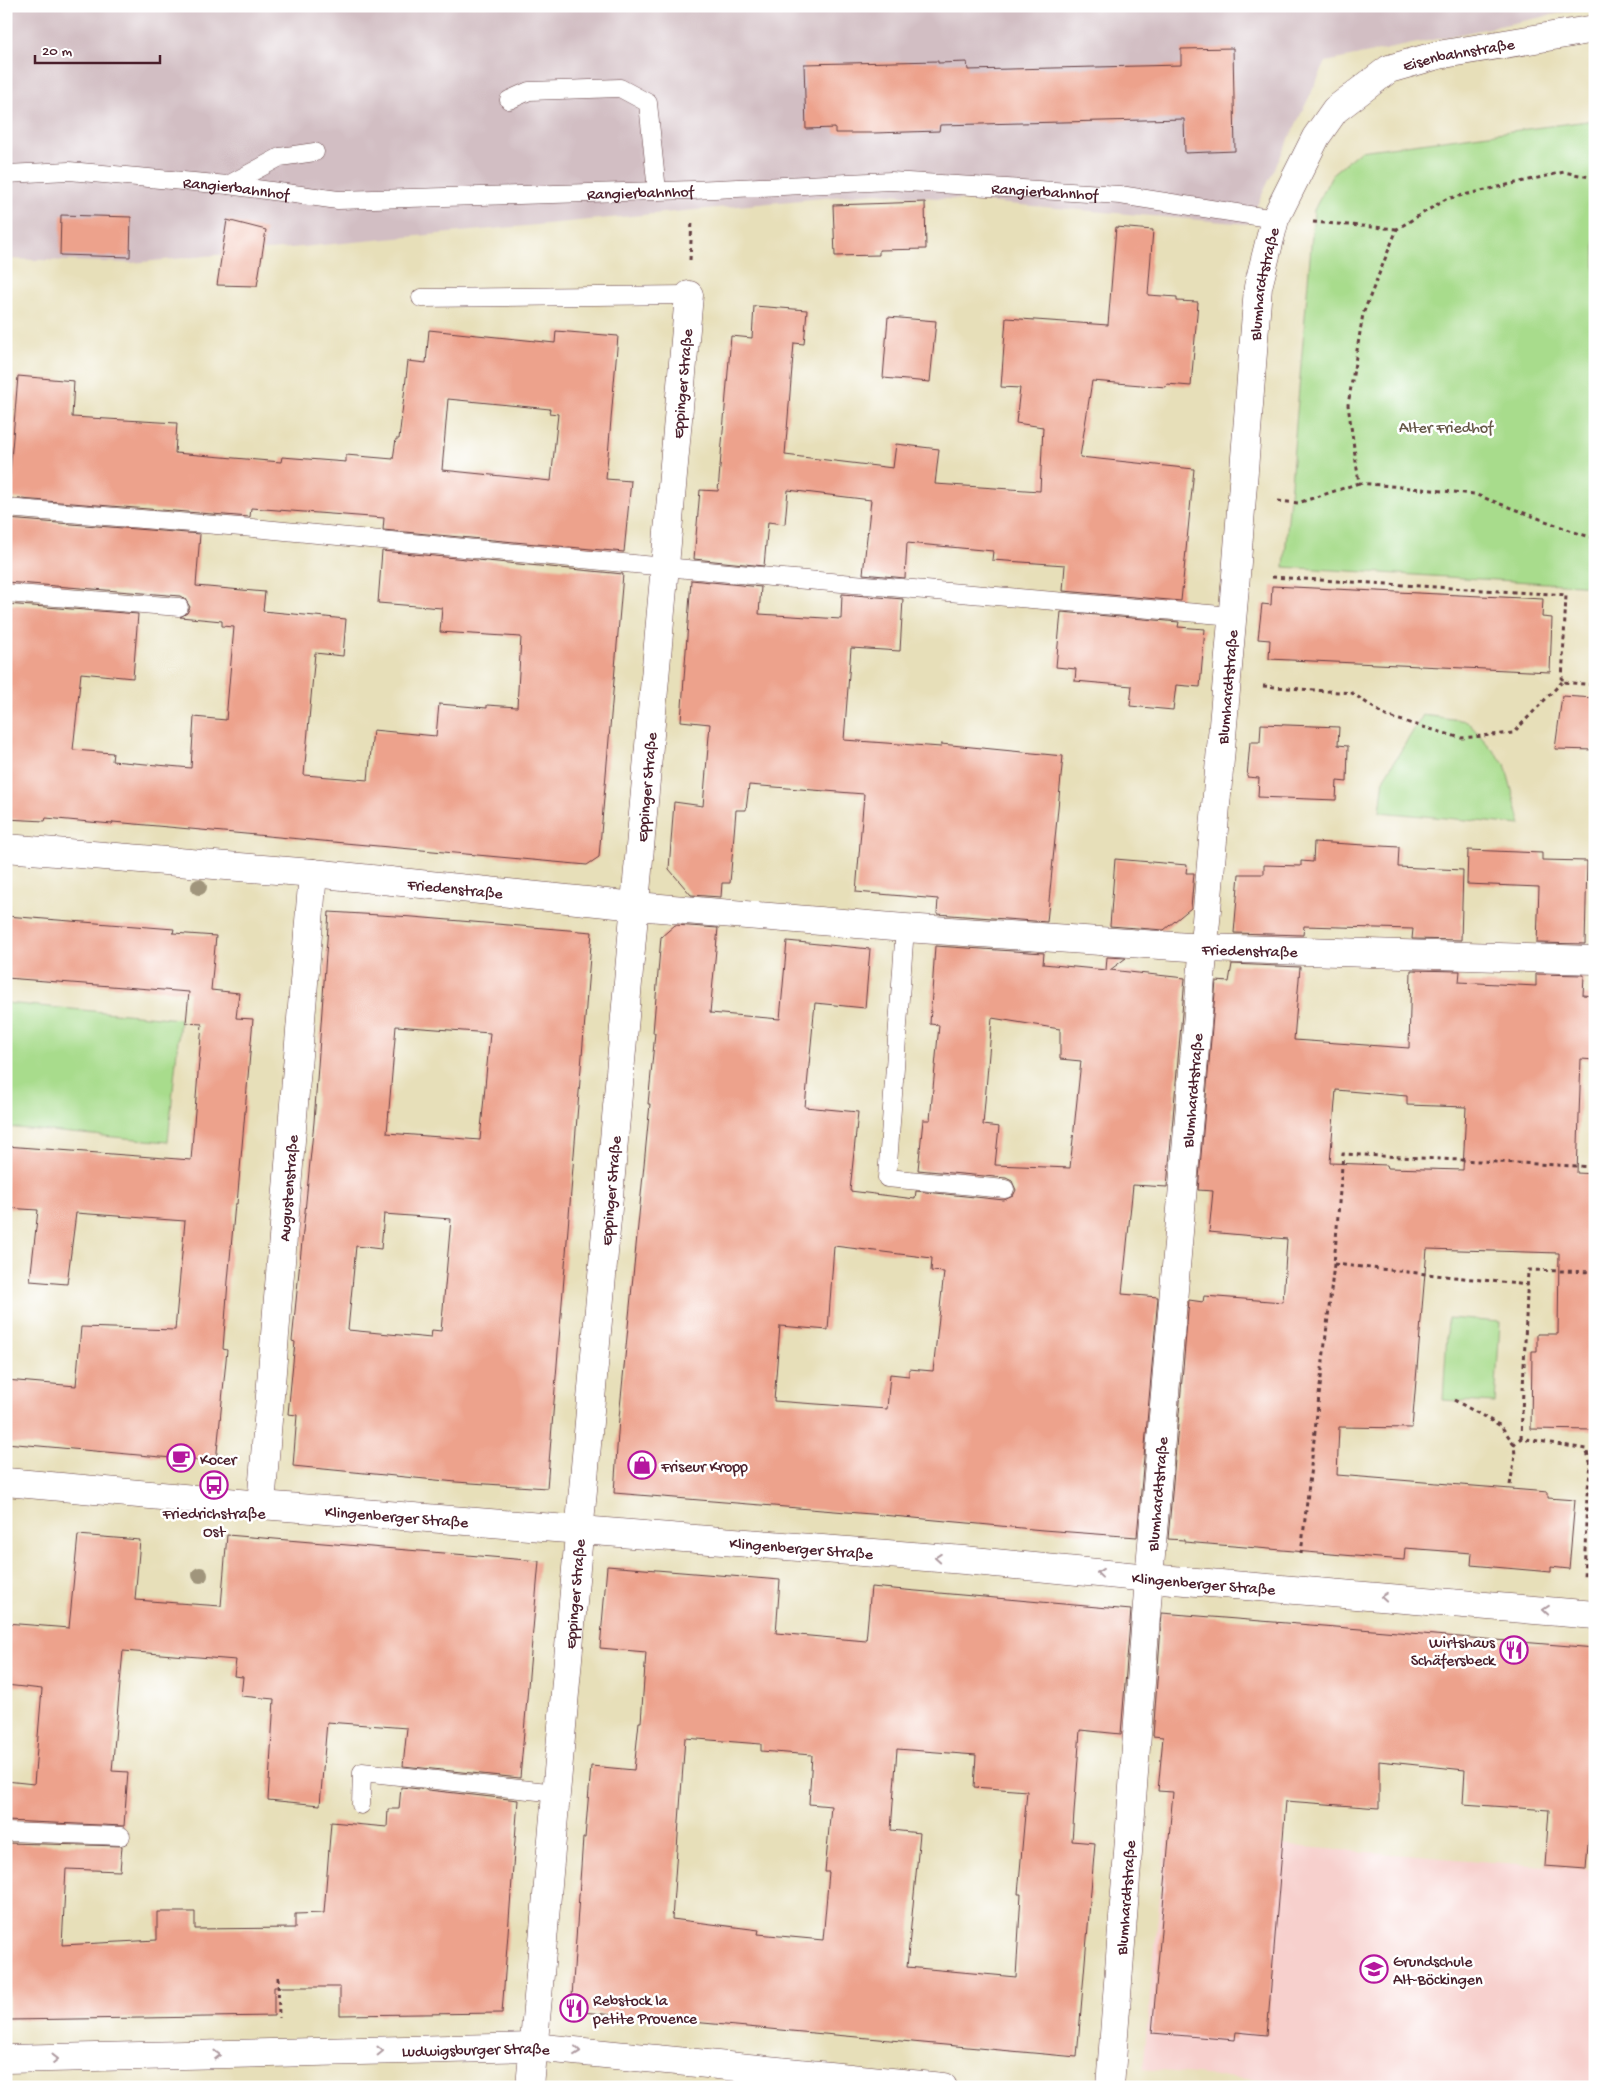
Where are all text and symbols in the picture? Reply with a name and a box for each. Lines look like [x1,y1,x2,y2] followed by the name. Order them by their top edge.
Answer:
[35,32,160,64] scale bar
[1401,36,1517,78] street label: Eisenbahnstraße
[42,43,72,61] text: 20 m
[182,175,291,206] street label: Rangierbahnhof
[991,181,1099,207] street label: Rangierbahnhof
[587,184,695,206] street label: Rangierbahnhof
[1248,225,1286,342] street label: Blumhardtstraße
[670,328,699,440] street label: Eppinger Straße
[1399,420,1494,439] park label: Alter Friedhof
[1215,628,1244,746] street label: Blumhardtstraße
[634,731,663,843] street label: Eppinger Straße
[405,877,504,905] street label: Friedenstraße
[1200,942,1299,964] street label: Friedenstraße
[1180,1032,1209,1150] street label: Blumhardtstraße
[277,1134,304,1242] street label: Augustenstraße
[599,1134,627,1247] street label: Eppinger Straße
[1145,1435,1174,1553] street label: Blumhardtstraße
[166,1443,196,1473] cafe icon: Kocer
[627,1450,657,1480] shop icon: Friseur Kropp
[200,1452,238,1471] place label: Kocer
[660,1459,748,1478] place label: Friseur Kropp
[199,1470,229,1500] bus stop icon: Friedrichstraße Ost
[324,1504,470,1534] street label: Klingenberger Straße
[161,1506,266,1543] place label: Friedrichstraße Ost
[728,1536,874,1566] street label: Klingenberger Straße
[563,1538,592,1650] street label: Eppinger Straße
[934,1553,942,1564] one-way arrow
[1096,1568,1104,1579] one-way arrow
[1131,1570,1277,1602] street label: Klingenberger Straße
[1380,1591,1388,1602] one-way arrow
[1542,1605,1550,1616] one-way arrow
[1411,1635,1497,1672] place label: Wirtshaus Schäfersbeck
[1499,1635,1529,1665] restaurant icon: Wirtshaus Schäfersbeck
[1114,1839,1142,1957] street label: Blumhardtstraße
[1359,1954,1389,1984] school or university icon: Grundschule Alt-Böckingen
[1393,1954,1483,1991] place label: Grundschule Alt-Böckingen
[559,1993,589,2023] restaurant icon: Rebstock la petite Provence
[592,1993,698,2030] place label: Rebstock la petite Provence
[401,2041,551,2063] street label: Ludwigsburger Straße
[573,2045,581,2056] one-way arrow
[376,2046,384,2056] one-way arrow
[214,2050,222,2060] one-way arrow
[52,2054,59,2064] one-way arrow

